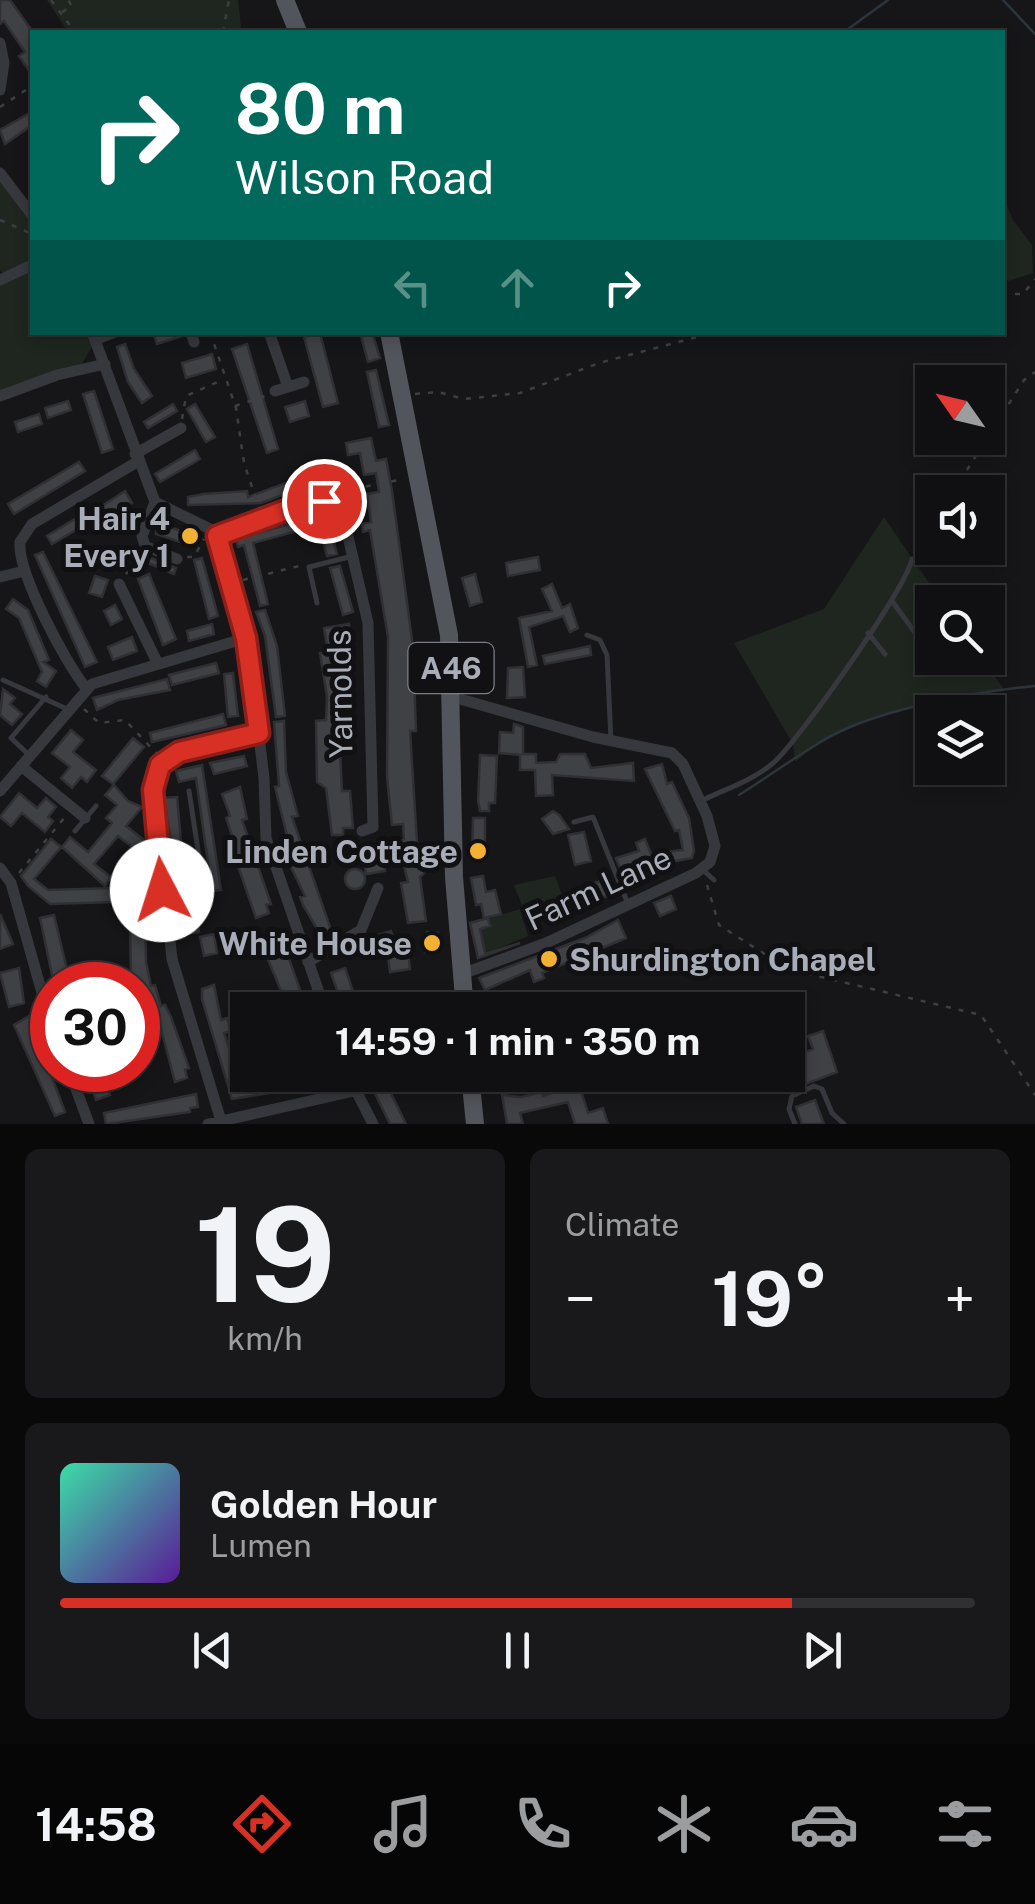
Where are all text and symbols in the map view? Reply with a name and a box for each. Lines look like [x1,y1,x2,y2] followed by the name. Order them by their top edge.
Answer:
[235,67,405,150] text: 80 m
[70,70,200,200] icon: right
[235,151,494,204] text: Wilson Road
[385,260,440,315] icon: left
[490,260,545,315] icon: ahead
[595,260,650,315] icon: right
[915,365,1005,455] north arrow
[915,365,1005,785] map controls
[282,459,367,544] pin
[297,474,352,529] icon: arrive
[915,475,1005,565] button: sound
[63,500,170,574] place label: Hair 4 Every 1
[179,525,201,547] marker: Hair 4 Every 1
[915,585,1005,675] button: search
[320,630,360,758] street label: Yarnolds
[408,643,494,693] road number: A46
[915,695,1005,785] button: layers
[225,833,458,870] place label: Linden Cottage
[110,838,214,942] position arrow
[519,838,677,938] street label: Farm Lane
[467,840,489,862] marker: Linden Cottage
[218,925,412,962] place label: White House
[421,932,443,954] marker: White House
[569,941,876,978] place label: Shurdington Chapel
[538,948,560,970] marker: Shurdington Chapel
[30,962,160,1092] speed limit sign: 30
[335,1019,700,1064] text: 14:59 · 1 min · 350 m
[194,1179,336,1331] text: 19
[565,1206,679,1243] text: Climate
[711,1255,829,1343] text: 19°
[565,1267,596,1331] text: −
[944,1267,975,1331] text: +
[227,1320,303,1357] text: km/h
[210,1482,437,1527] text: Golden Hour
[210,1527,312,1564] text: Lumen
[185,1623,240,1678] icon: previous
[490,1623,545,1678] icon: pause
[795,1623,850,1678] icon: next
[227,1789,297,1859] icon: directions
[368,1789,438,1859] icon: music
[508,1789,578,1859] icon: phone
[649,1789,719,1859] icon: climate
[789,1789,859,1859] icon: car
[930,1789,1000,1859] icon: filters
[35,1798,157,1851] text: 14:58

